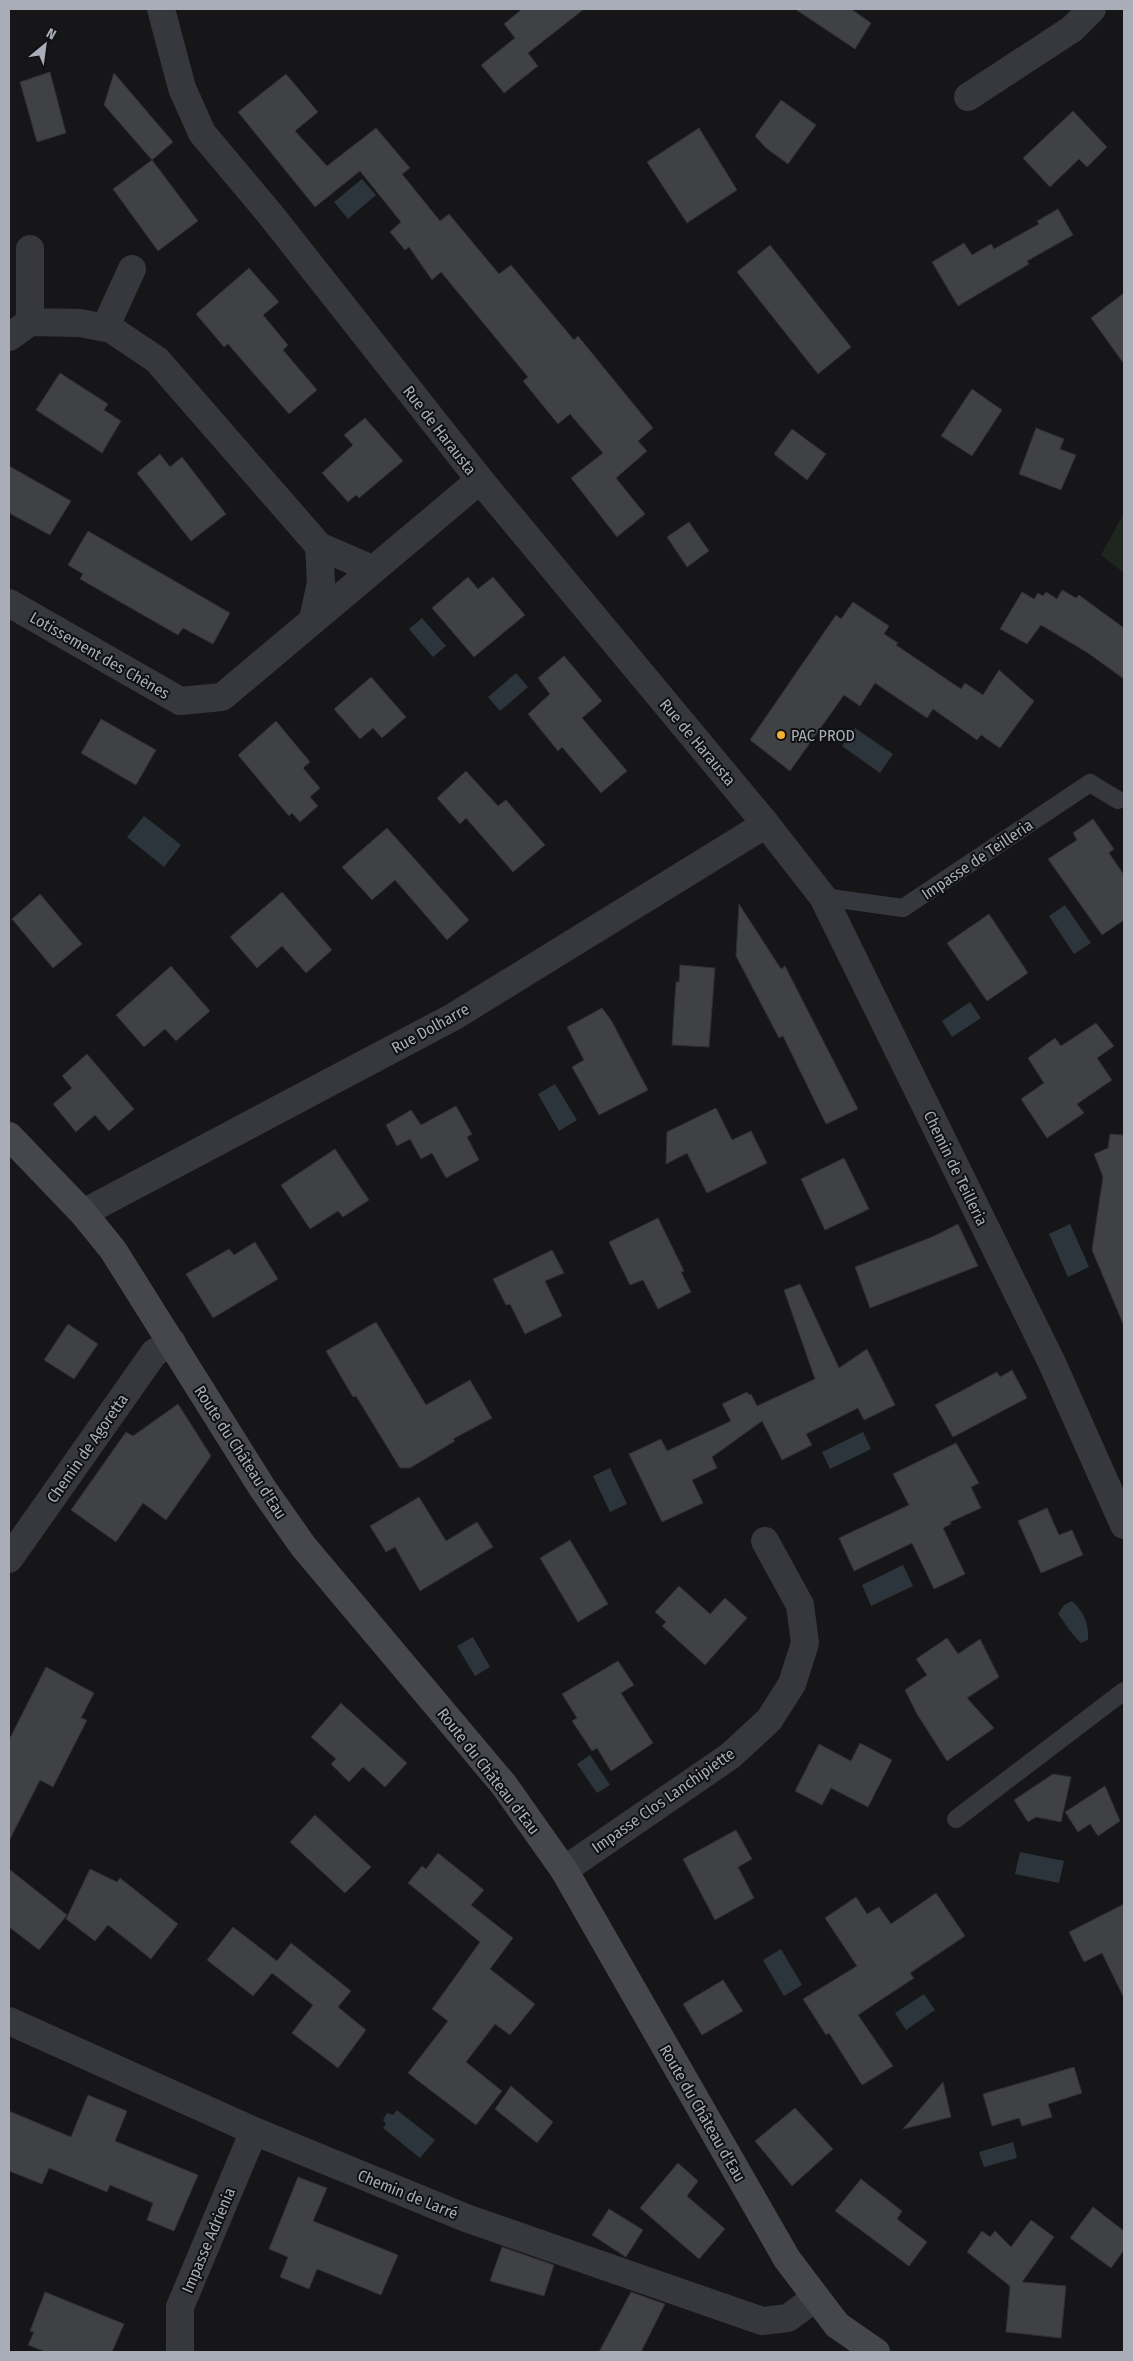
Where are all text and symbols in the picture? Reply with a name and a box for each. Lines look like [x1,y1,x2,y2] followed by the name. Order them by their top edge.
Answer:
[20,20,70,70] north arrow
[43,25,59,44] text: N
[399,382,480,479] street label: Rue de Harausta
[27,608,173,703] street label: Lotissement des Chênes
[656,695,740,790] street label: Rue de Harausta
[791,726,855,745] place label: PAC PROD
[775,729,787,741] marker: PAC PROD
[918,815,1037,904] street label: Impasse de Teilleria
[388,999,472,1057] street label: Rue Dolharre
[920,1108,992,1229] street label: Chemin de Teilleria
[190,1382,291,1522] street label: Route du Château d'Eau
[43,1390,132,1506] street label: Chemin de Agoretta
[433,1704,544,1838] street label: Route du Château d'Eau
[588,1744,738,1857] street label: Impasse Clos Lanchipiette
[656,2041,750,2185] street label: Route du Château d'Eau
[355,2166,461,2223] street label: Chemin de Larré
[178,2185,239,2296] street label: Impasse Adrienia

